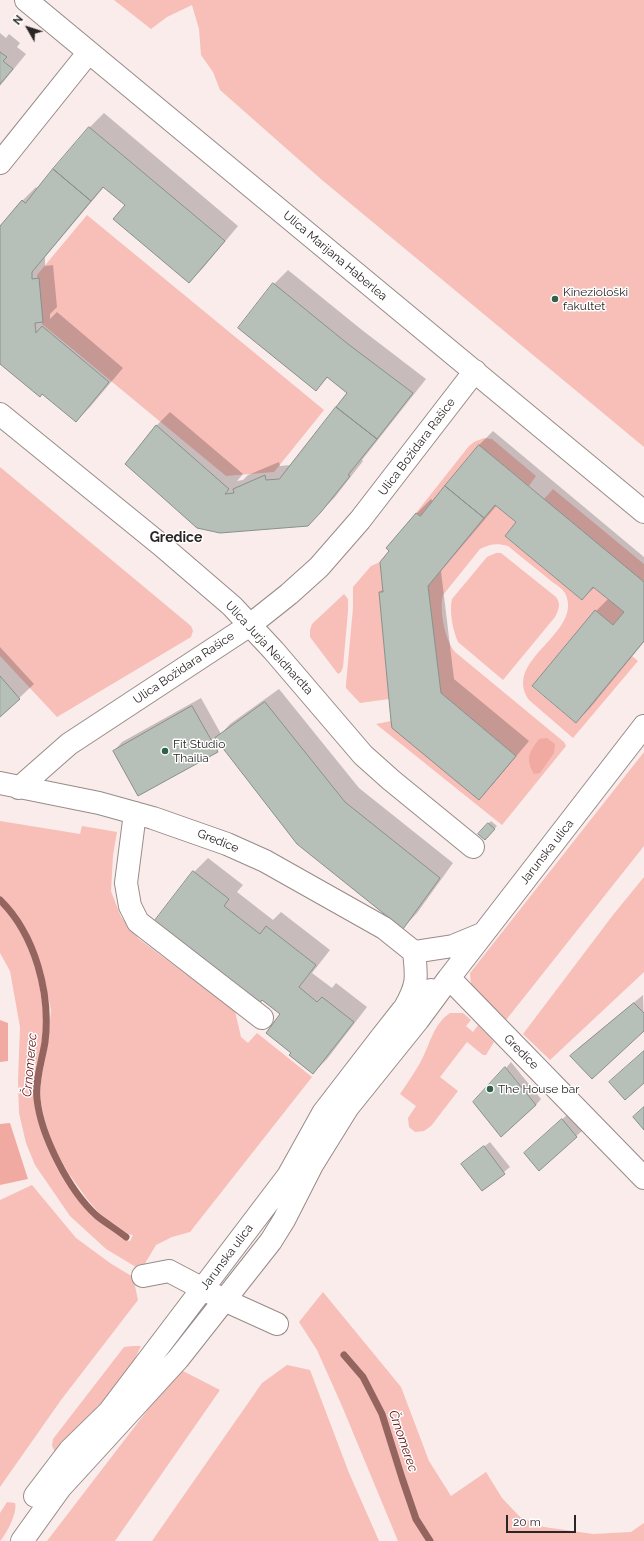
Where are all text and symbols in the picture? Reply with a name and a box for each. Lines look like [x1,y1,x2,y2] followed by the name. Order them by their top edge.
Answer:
[8,8,48,48] north arrow
[11,13,26,27] text: N
[280,208,390,304] street label: Ulica Marijana Haberlea
[563,285,628,313] place label: Kineziološki fakultet
[550,294,560,304] marker: Kineziološki fakultet
[376,395,458,499] street label: Ulica Božidara Rašice
[150,530,202,546] district label: Gredice
[222,598,316,698] street label: Ulica Jurja Neidhardta
[131,629,237,707] street label: Ulica Božidara Rašice
[173,737,225,765] place label: Fit Studio Thailia
[160,746,170,756] marker: Fit Studio Thailia
[517,817,577,887] street label: Jarunska ulica
[195,826,241,856] street label: Gredice
[19,1032,41,1098] water label: Črnomerec
[501,1032,541,1072] street label: Gredice
[498,1082,579,1096] place label: The House bar
[485,1084,495,1094] marker: The House bar
[198,1221,256,1293] street label: Jarunska ulica
[385,1408,421,1474] water label: Črnomerec
[508,1507,578,1533] scale bar
[513,1515,541,1529] text: 20 m

